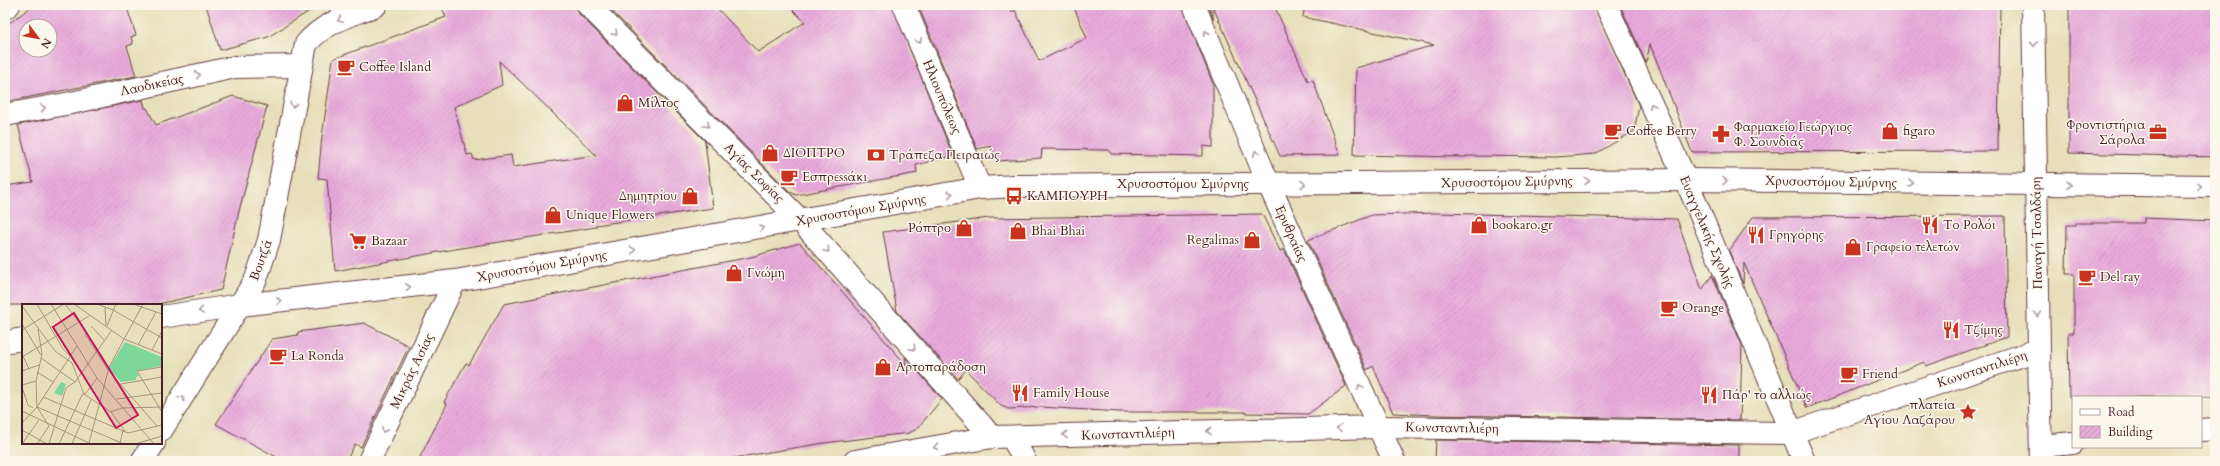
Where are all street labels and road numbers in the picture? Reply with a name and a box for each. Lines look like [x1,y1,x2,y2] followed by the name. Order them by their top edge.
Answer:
[918,57,966,137] street label: Ηλιουπόλεως
[119,69,186,100] street label: Λαοδικείας
[720,139,788,207] street label: Αγίας Σοφίας
[1441,172,1574,192] street label: Χρυσοστόμου Σμύρνης
[1765,172,1898,192] street label: Χρυσοστόμου Σμύρνης
[1675,173,1739,291] street label: Ευαγγελικής Σχολής
[1117,175,1249,193] street label: Χρυσοστόμου Σμύρνης
[2027,176,2047,289] street label: Παναγή Τσαλδάρη
[794,190,928,230] street label: Χρυσοστόμου Σμύρνης
[1270,203,1312,266] street label: Ερυθραίας
[245,237,277,283] street label: Βουτζά
[475,246,609,286] street label: Χρυσοστόμου Σμύρνης
[386,330,438,412] street label: Μικράς Ασίας
[1935,346,2029,392] street label: Κωνσταντιλιέρη
[1405,418,1499,438] street label: Κωνσταντιλιέρη
[1081,423,1175,445] street label: Κωνσταντιλιέρη

